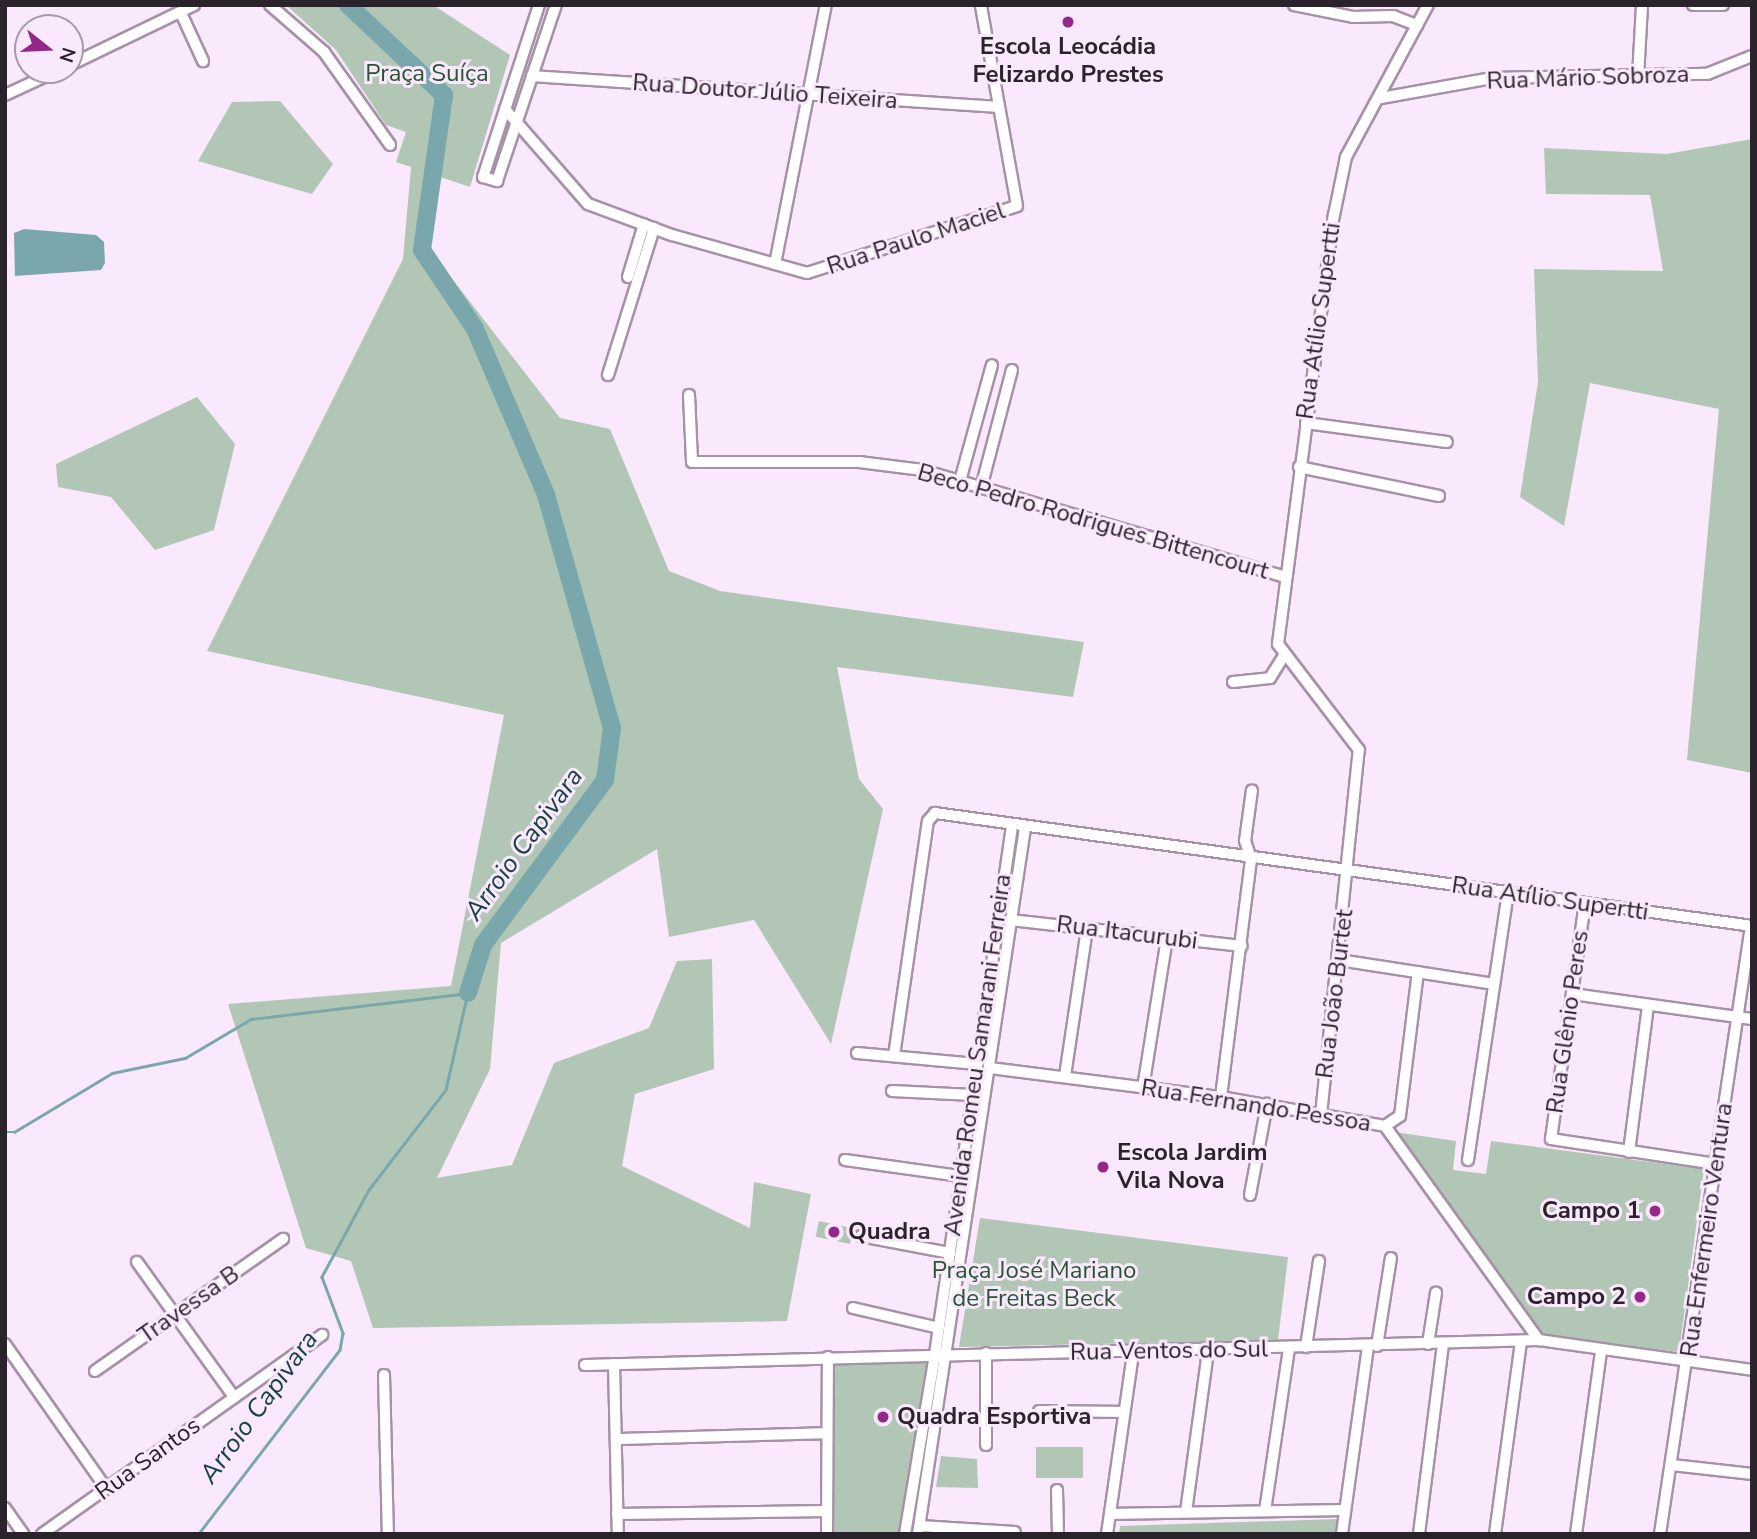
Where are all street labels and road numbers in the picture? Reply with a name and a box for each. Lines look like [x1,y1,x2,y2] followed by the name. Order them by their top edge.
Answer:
[1486,60,1690,96] street label: Rua Mário Sobroza
[632,68,898,116] street label: Rua Doutor Júlio Teixeira
[823,197,1009,281] street label: Rua Paulo Maciel
[1291,221,1347,421] street label: Rua Atílio Supertti
[914,458,1272,586] street label: Beco Pedro Rodrigues Bittencourt
[1450,871,1650,927] street label: Rua Atílio Supertti
[938,872,1018,1238] street label: Avenida Romeu Samarani Ferreira
[1310,908,1360,1080] street label: Rua João Burtet
[1055,910,1199,956] street label: Rua Itacurubi
[1541,929,1595,1115] street label: Rua Glênio Peres
[1139,1074,1373,1138] street label: Rua Fernando Pessoa
[1675,1101,1739,1359] street label: Rua Enfermeiro Ventura
[133,1260,245,1350] street label: Travessa B
[1070,1335,1268,1367] street label: Rua Ventos do Sul
[90,1411,206,1507] street label: Rua Santos

